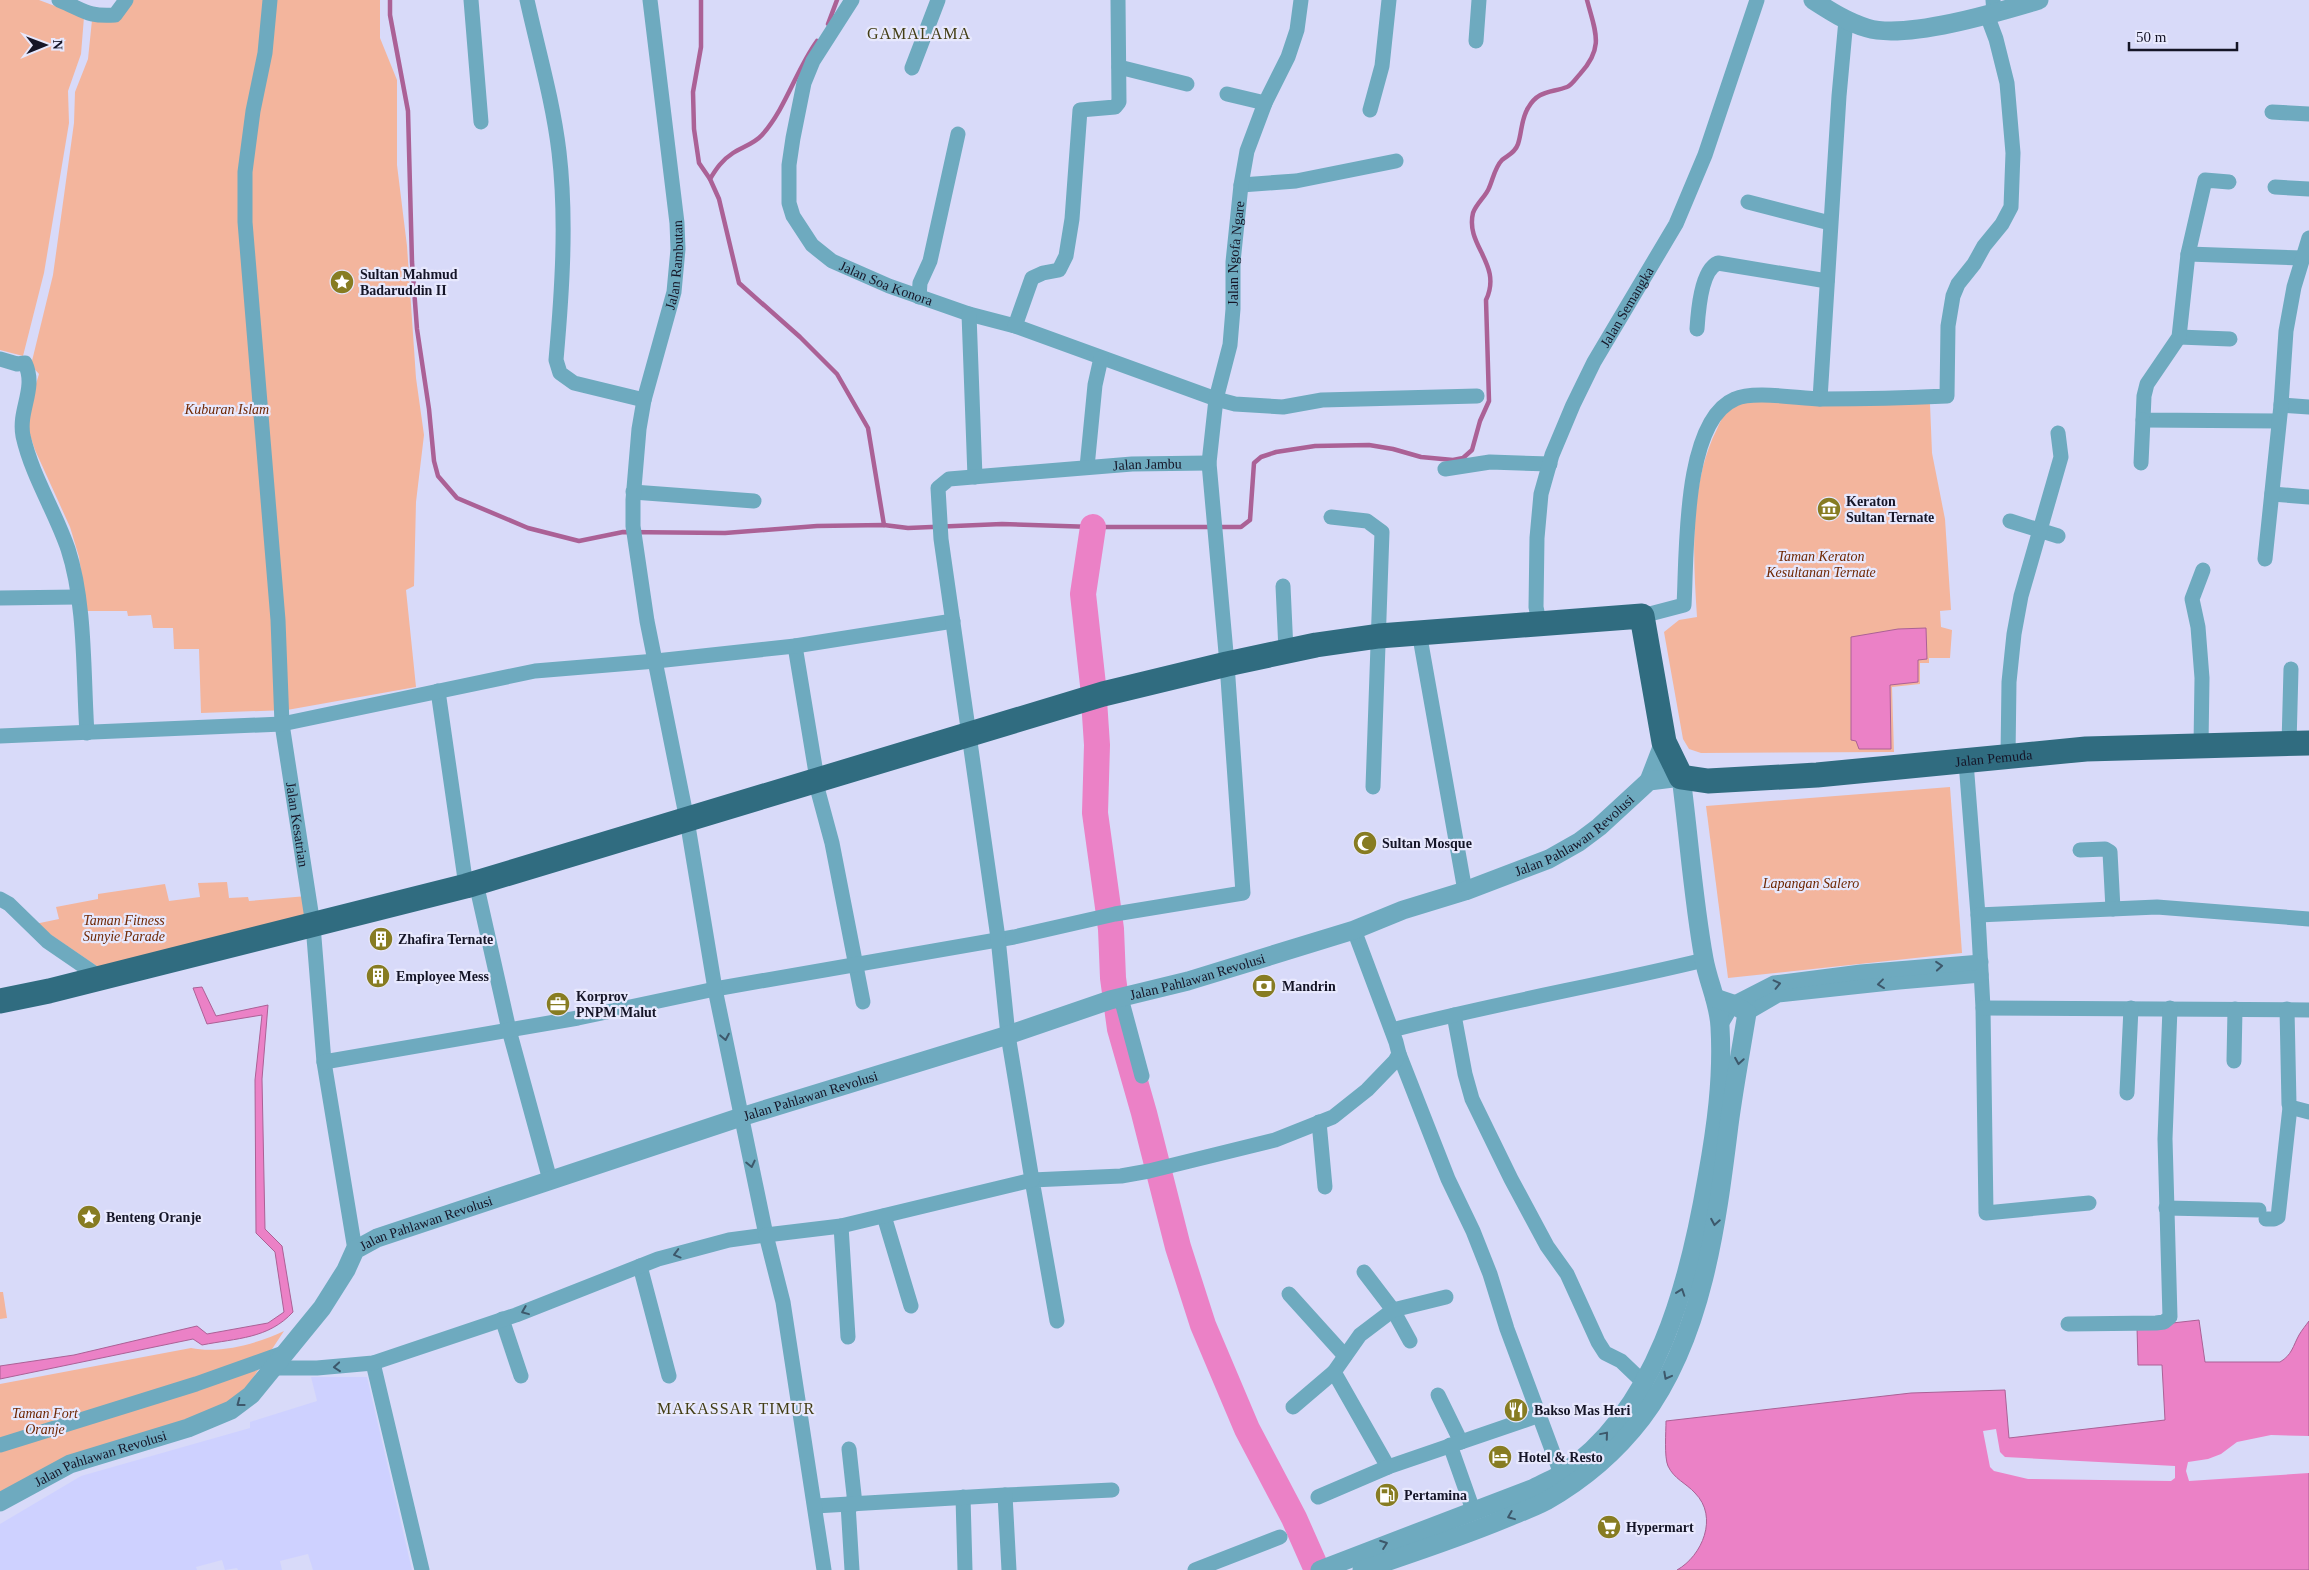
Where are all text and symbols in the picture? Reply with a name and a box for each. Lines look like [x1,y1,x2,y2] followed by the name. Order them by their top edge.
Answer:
[20,20,70,70] north arrow
[2129,20,2236,52] scale bar
[867,25,971,42] district label: GAMALAMA
[2136,29,2167,45] text: 50 m
[50,40,65,50] text: N
[1226,200,1247,306] street label: Jalan Ngofa Ngare
[662,220,686,311] street label: Jalan Rambutan
[837,258,935,309] street label: Jalan Soa Konora
[1597,264,1657,350] street label: Jalan Semangka
[360,267,458,298] place label: Sultan Mahmud Badaruddin II
[329,269,355,295] place icon: Sultan Mahmud Badaruddin II
[184,402,269,417] park label: Kuburan Islam
[1112,456,1182,474] street label: Jalan Jambu
[1846,494,1934,525] place label: Keraton Sultan Ternate
[1816,496,1842,522] museum icon: Keraton Sultan Ternate
[1765,549,1876,580] park label: Taman Keraton Kesultanan Ternate
[1954,747,2034,770] street label: Jalan Pemuda
[283,781,311,868] street label: Jalan Kesatrian
[1513,792,1637,879] street label: Jalan Pahlawan Revolusi
[1352,830,1378,856] mosque icon: Sultan Mosque
[1382,836,1472,851] place label: Sultan Mosque
[1762,876,1859,891] park label: Lapangan Salero
[83,913,165,944] park label: Taman Fitness Sunyie Parade
[368,926,394,952] building icon: Zhafira Ternate
[398,932,493,947] place label: Zhafira Ternate
[1128,951,1267,1003] street label: Jalan Pahlawan Revolusi
[1935,960,1943,971] one-way arrow
[365,963,391,989] building icon: Employee Mess
[396,969,489,984] place label: Employee Mess
[1251,973,1277,999] bank icon: Mandrin
[1876,978,1884,989] one-way arrow
[1282,979,1336,994] place label: Mandrin
[1773,979,1782,990] one-way arrow
[576,989,657,1020] place label: Korprov PNPM Malut
[545,991,571,1017] office icon: Korprov PNPM Malut
[719,1033,730,1042] one-way arrow
[1734,1057,1744,1065] one-way arrow
[741,1068,880,1124] street label: Jalan Pahlawan Revolusi
[745,1160,756,1169] one-way arrow
[357,1193,495,1254] street label: Jalan Pahlawan Revolusi
[76,1204,102,1230] place icon: Benteng Oranje
[106,1210,201,1225] place label: Benteng Oranje
[1710,1217,1720,1226] one-way arrow
[674,1248,682,1258] one-way arrow
[1675,1289,1685,1297] one-way arrow
[522,1305,530,1315] one-way arrow
[332,1361,340,1372] one-way arrow
[1663,1371,1673,1380] one-way arrow
[236,1397,246,1406] one-way arrow
[1503,1397,1529,1423] restaurant icon: Bakso Mas Heri
[657,1400,815,1417] district label: MAKASSAR TIMUR
[1534,1403,1631,1418] place label: Bakso Mas Heri
[12,1406,79,1437] park label: Taman Fort Oranje
[32,1428,168,1490] street label: Jalan Pahlawan Revolusi
[1600,1431,1609,1440] one-way arrow
[1487,1444,1513,1470] hotel icon: Hotel & Resto
[1518,1450,1603,1465] place label: Hotel & Resto
[1374,1482,1400,1508] fuel station icon: Pertamina
[1404,1488,1467,1503] place label: Pertamina
[1507,1510,1516,1520] one-way arrow
[1596,1514,1622,1540] supermarket icon: Hypermart
[1626,1520,1694,1535] place label: Hypermart
[1380,1540,1388,1550] one-way arrow

